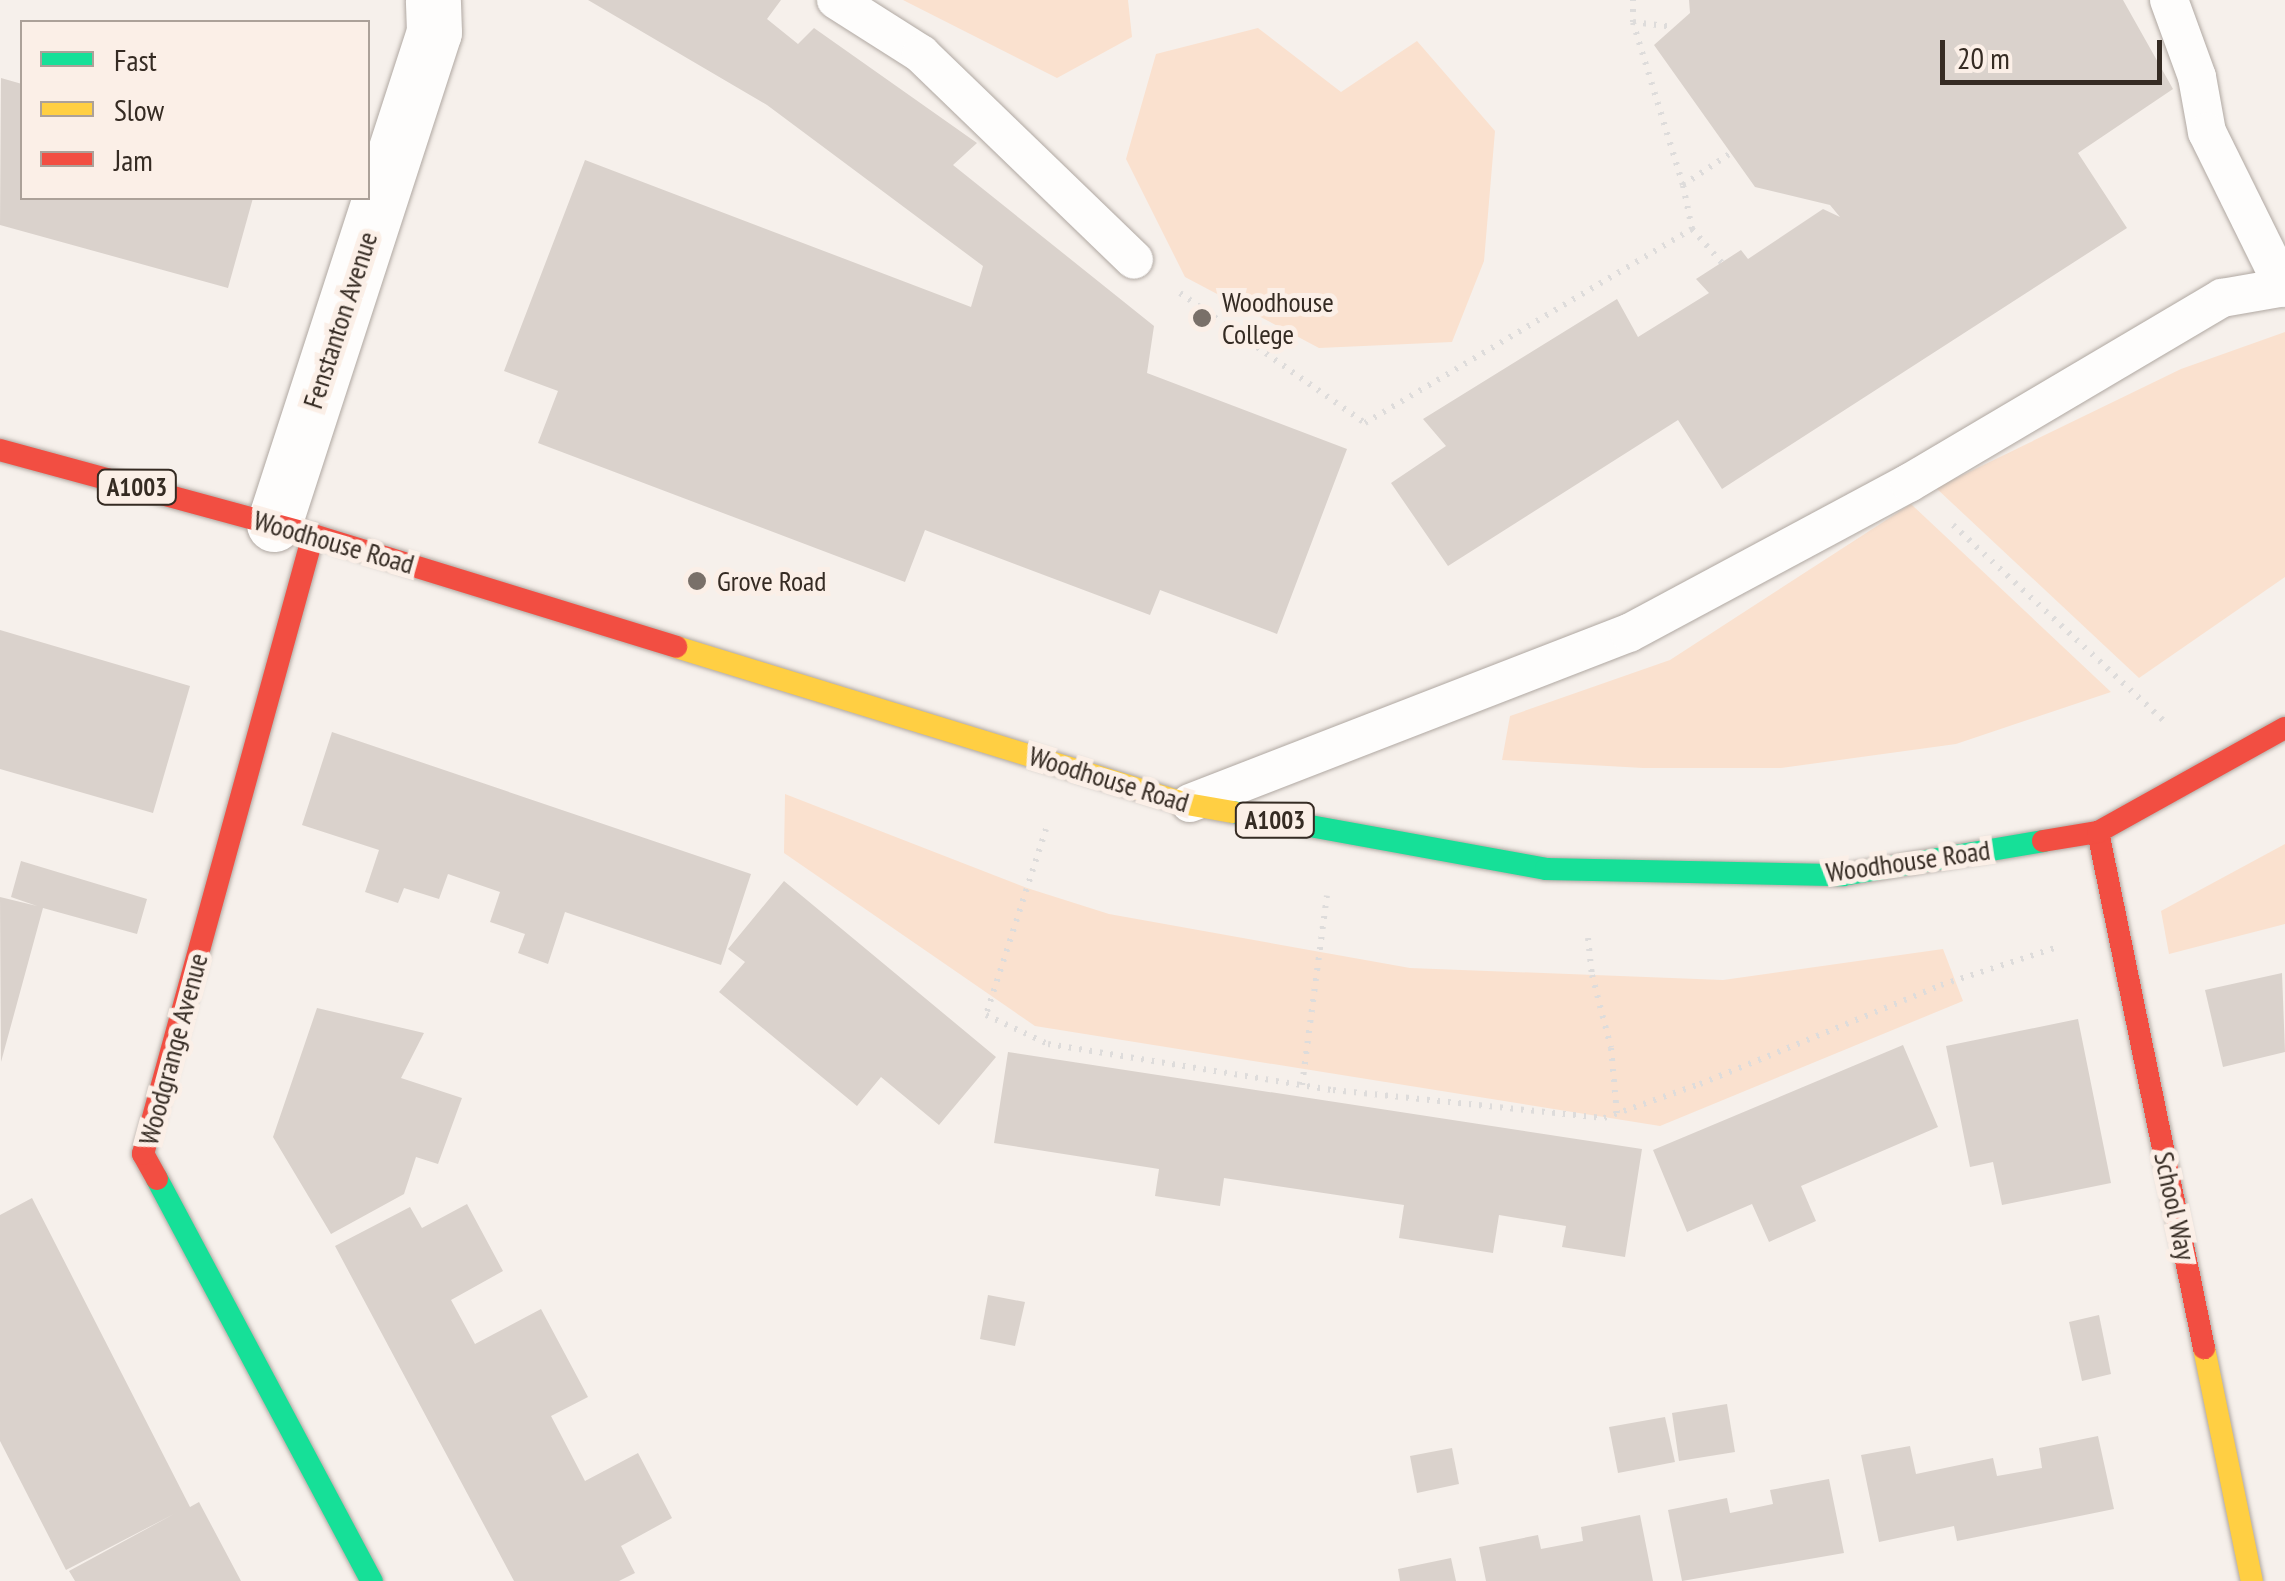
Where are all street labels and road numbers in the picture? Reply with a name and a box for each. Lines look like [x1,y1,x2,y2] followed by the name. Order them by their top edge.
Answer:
[295,227,385,413] street label: Fenstanton Avenue
[94,467,180,507] road number: A1003
[250,503,418,581] street label: Woodhouse Road
[1025,739,1193,819] street label: Woodhouse Road
[1232,800,1318,840] road number: A1003
[1824,833,1992,889] street label: Woodhouse Road
[131,949,215,1149] street label: Woodgrange Avenue
[2147,1148,2203,1264] street label: School Way

